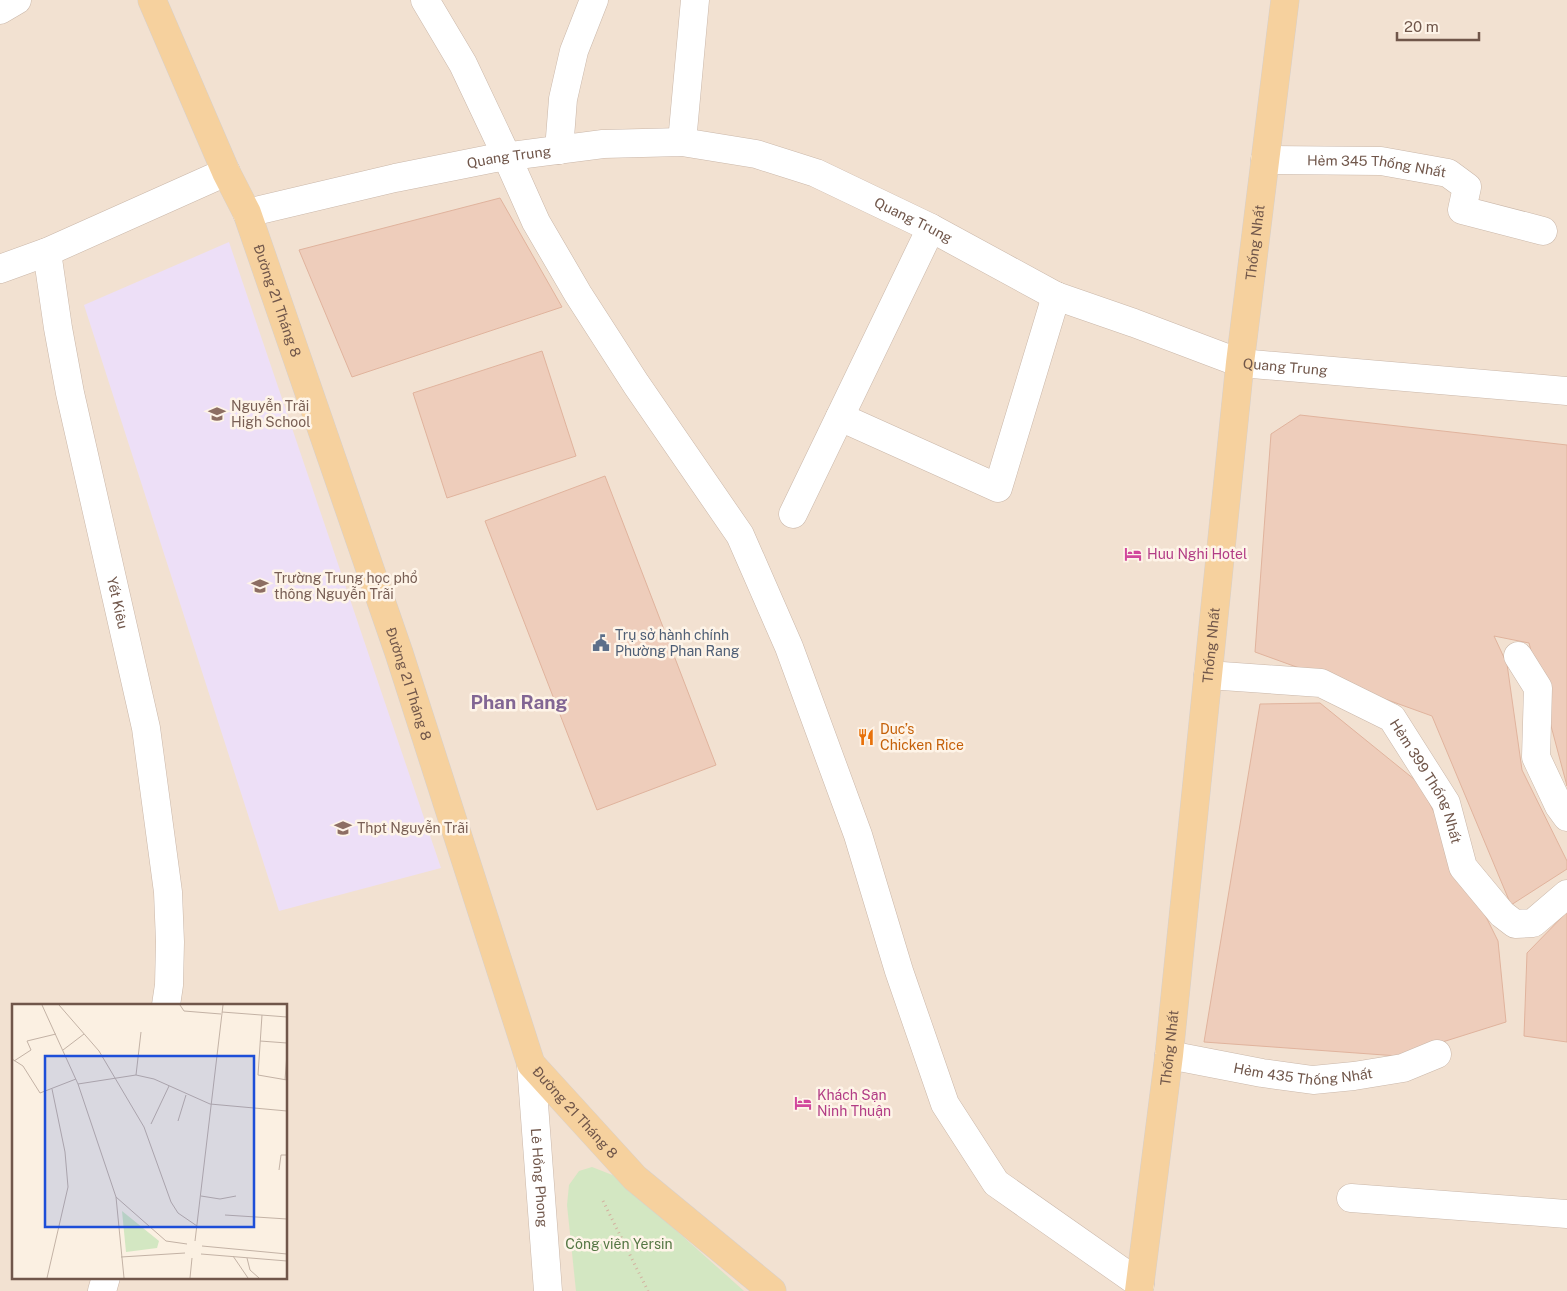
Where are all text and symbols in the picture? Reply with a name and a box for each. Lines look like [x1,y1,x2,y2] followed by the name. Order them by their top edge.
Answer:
[1397,10,1480,42] scale bar
[1404,18,1439,35] text: 20 m
[465,143,552,171] street label: Quang Trung
[1307,152,1447,181] street label: Hẻm 345 Thống Nhất
[872,194,955,246] street label: Quang Trung
[1242,204,1268,281] street label: Thống Nhất
[250,242,304,359] street label: Đường 21 Tháng 8
[1242,355,1329,378] street label: Quang Trung
[231,398,310,430] place label: Nguyễn Trãi High School
[207,404,227,424] school or university icon: Nguyễn Trãi High School
[1123,544,1143,564] hotel icon: Huu Nghi Hotel
[1147,546,1247,562] place label: Huu Nghi Hotel
[274,570,418,602] place label: Trường Trung học phổ thông Nguyễn Trãi
[104,575,131,630] street label: Yết Kiêu
[250,576,270,596] school or university icon: Trường Trung học phổ thông Nguyễn Trãi
[1199,606,1223,684] street label: Thống Nhất
[383,625,435,742] street label: Đường 21 Tháng 8
[615,627,740,659] place label: Trụ sở hành chính Phường Phan Rang
[591,633,611,653] public building icon: Trụ sở hành chính Phường Phan Rang
[471,691,568,713] district label: Phan Rang
[1387,716,1464,845] street label: Hẻm 399 Thống Nhất
[880,721,964,753] place label: Duc’s Chicken Rice
[856,727,876,747] restaurant icon: Duc’s Chicken Rice
[333,818,353,838] school or university icon: Thpt Nguyễn Trãi
[357,820,468,836] place label: Thpt Nguyễn Trãi
[12,1004,288,1278] inset map
[1157,1009,1182,1087] street label: Thống Nhất
[1232,1060,1374,1088] street label: Hẻm 435 Thống Nhất
[529,1063,621,1161] street label: Đường 21 Tháng 8
[817,1087,891,1119] place label: Khách Sạn Ninh Thuận
[793,1093,813,1113] hotel icon: Khách Sạn Ninh Thuận
[528,1127,551,1228] street label: Lê Hồng Phong
[565,1236,673,1252] park label: Công viên Yersin

